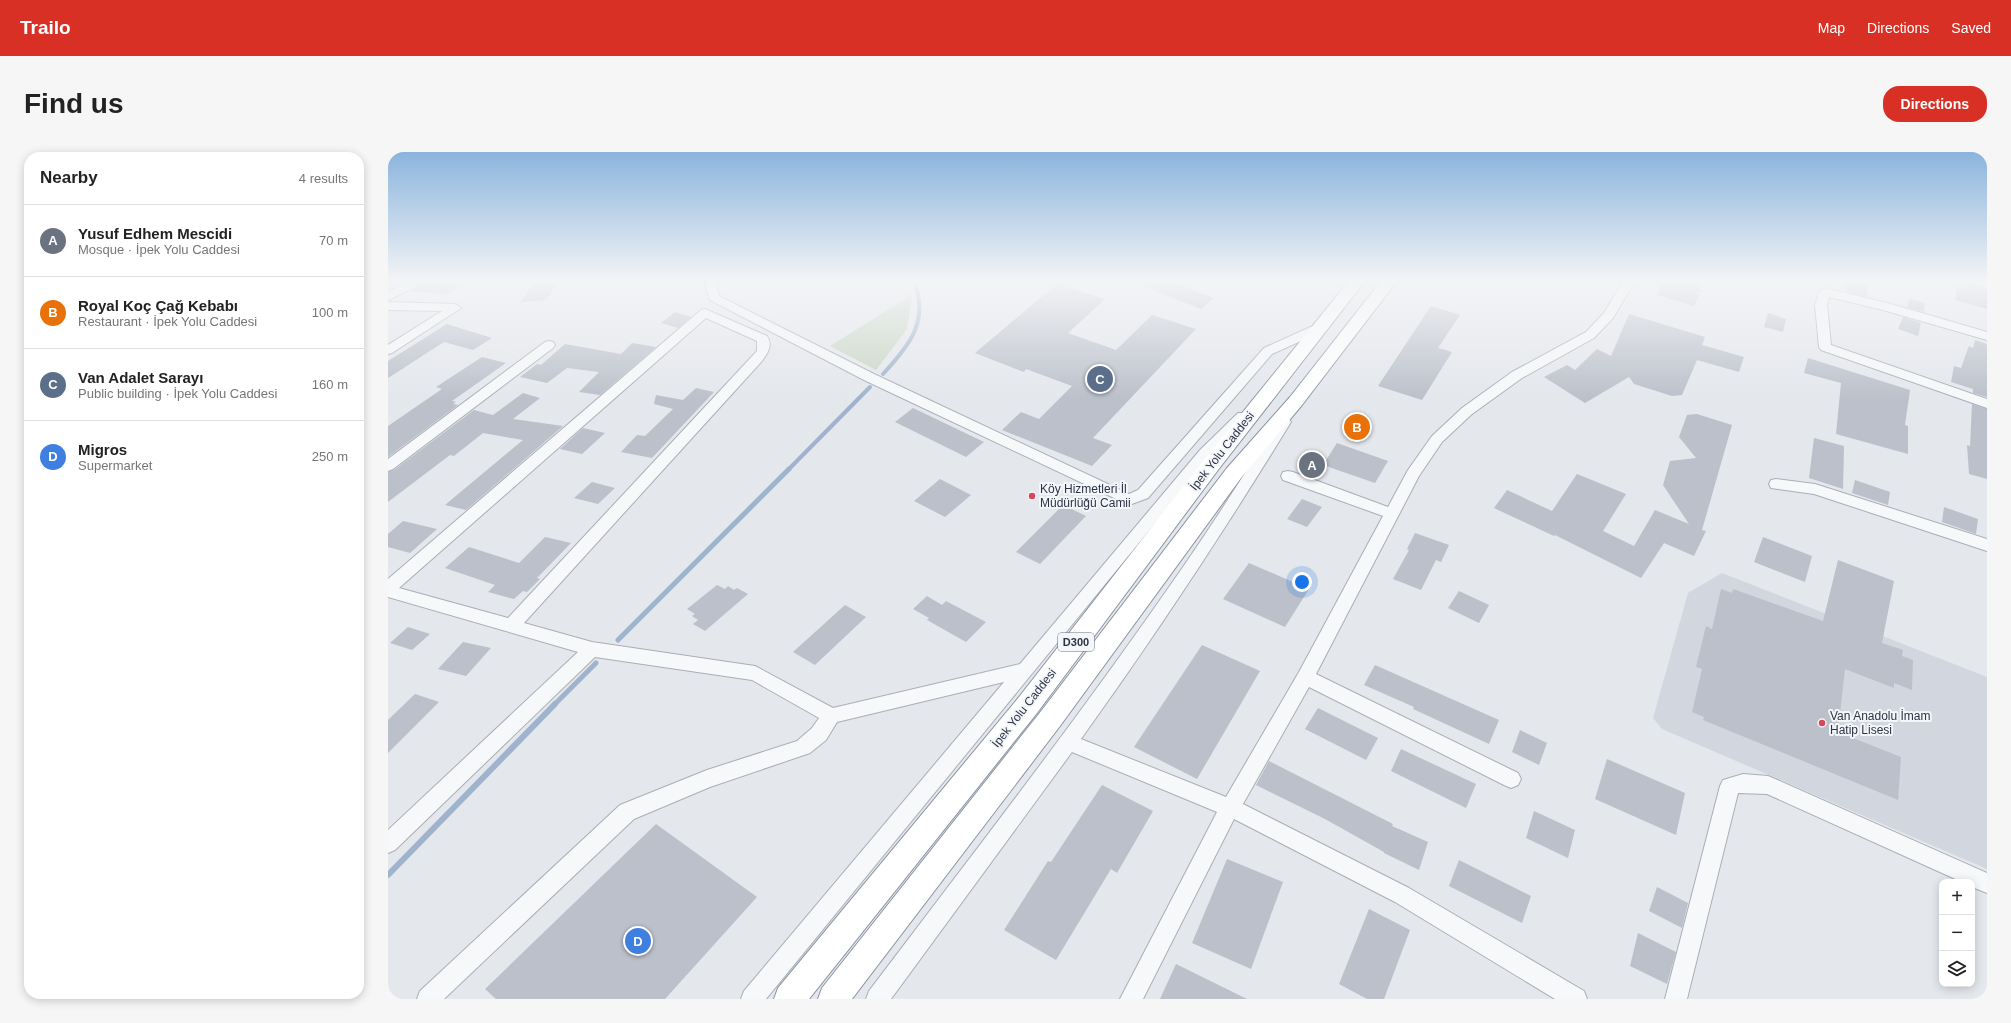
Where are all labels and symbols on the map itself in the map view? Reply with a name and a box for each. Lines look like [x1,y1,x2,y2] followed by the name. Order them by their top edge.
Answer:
[1087,364,1113,394] pin: C
[1187,409,1257,493] street label: İpek Yolu Caddesi
[1344,412,1370,442] pin: B
[1299,450,1325,480] pin: A
[1040,482,1131,510] place label: Köy Hizmetleri İl Müdürlüğü Camii
[1027,491,1037,501] marker: Köy Hizmetleri İl Müdürlüğü Camii
[1292,572,1312,592] your location
[1058,633,1094,651] road number: D300
[989,666,1059,750] street label: İpek Yolu Caddesi
[1830,709,1931,737] place label: Van Anadolu İmam Hatip Lisesi
[1817,718,1827,728] marker: Van Anadolu İmam Hatip Lisesi
[625,926,651,956] pin: D

